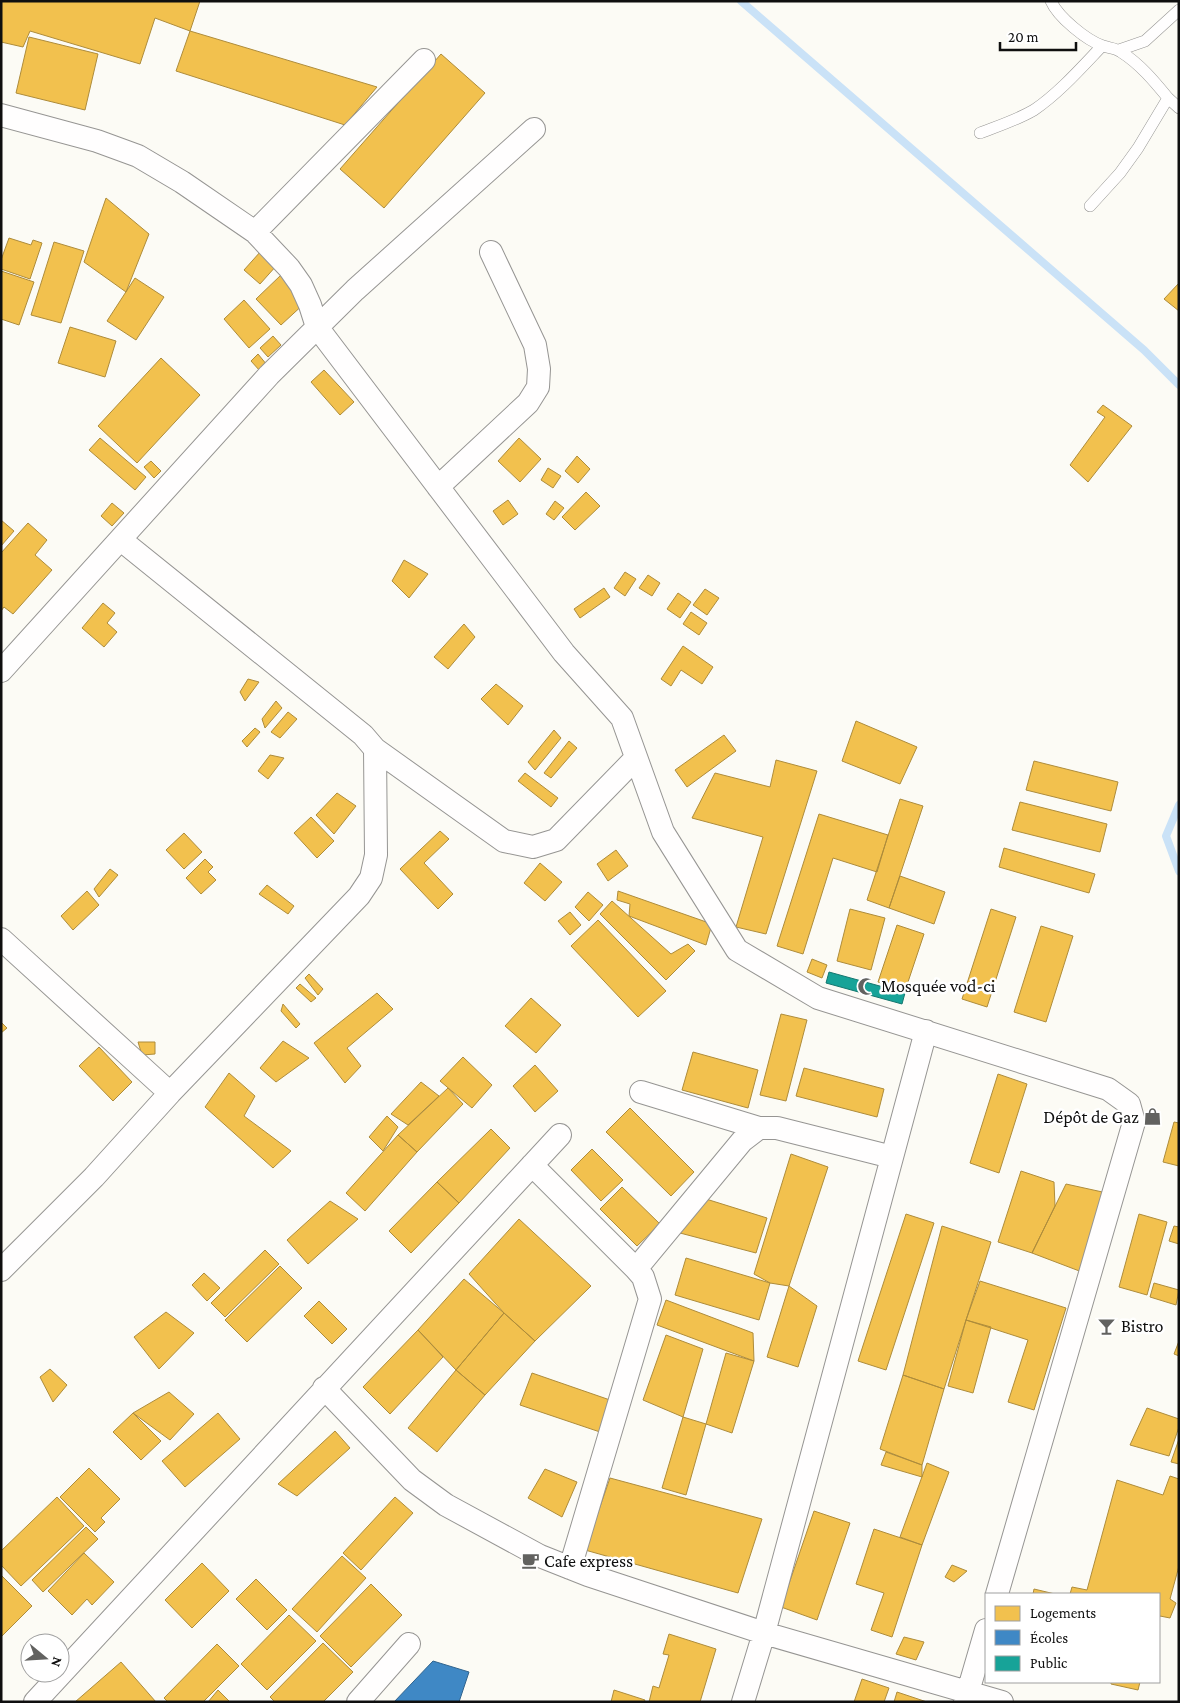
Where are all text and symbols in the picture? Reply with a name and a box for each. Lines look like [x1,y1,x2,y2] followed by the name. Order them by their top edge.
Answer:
[1000,20,1076,52] scale bar
[1008,29,1039,45] text: 20 m
[857,976,877,996] mosque icon: Mosquée vod-ci
[881,976,996,996] place label: Mosquée vod-ci
[1043,1107,1139,1127] place label: Dépôt de Gaz
[1143,1107,1163,1127] shop icon: Dépôt de Gaz
[1097,1316,1117,1336] bar icon: Bistro
[1121,1316,1164,1336] place label: Bistro
[520,1551,540,1571] cafe icon: Cafe express
[544,1551,633,1571] place label: Cafe express
[985,1593,1160,1683] legend
[1030,1605,1096,1622] text: Logements
[1030,1630,1068,1646] text: Écoles
[20,1633,70,1683] north arrow
[48,1655,66,1669] text: N
[1030,1655,1068,1671] text: Public

